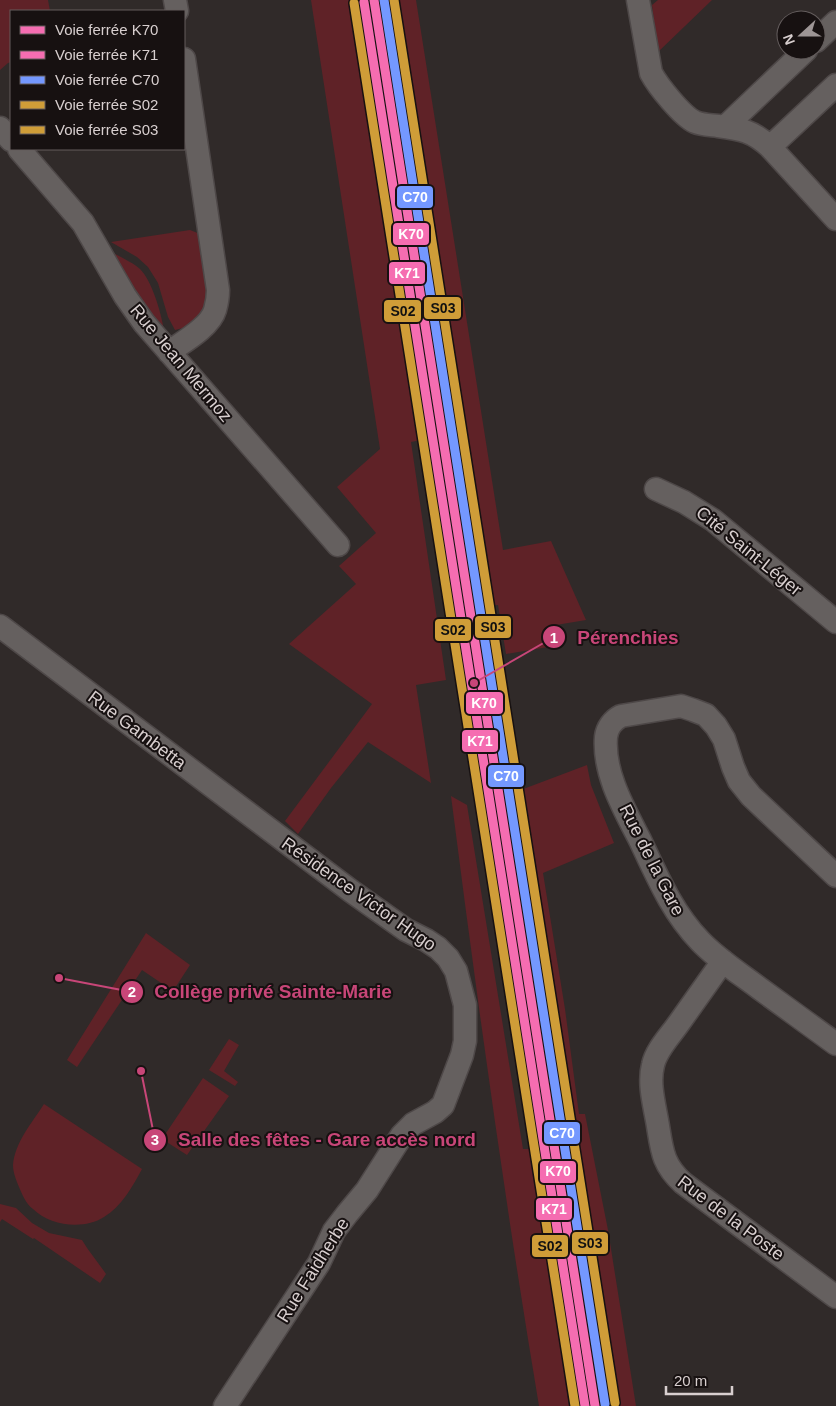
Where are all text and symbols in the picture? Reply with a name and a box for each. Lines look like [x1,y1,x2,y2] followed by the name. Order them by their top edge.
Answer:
[10,10,185,150] legend
[776,10,826,60] north arrow
[55,21,158,38] text: Voie ferrée K70
[780,32,798,47] text: N
[55,46,158,63] text: Voie ferrée K71
[55,71,159,88] text: Voie ferrée C70
[55,96,158,113] text: Voie ferrée S02
[55,121,158,138] text: Voie ferrée S03
[396,185,434,209] line badge: C70
[402,189,428,205] text: C70
[392,222,430,246] line badge: K70
[398,226,424,242] text: K70
[388,261,426,285] line badge: K71
[394,265,420,281] text: K71
[423,296,462,320] line badge: S03
[383,299,422,323] line badge: S02
[126,300,236,426] street label: Rue Jean Mermoz
[431,300,456,316] text: S03
[391,303,416,319] text: S02
[692,502,806,600] street label: Cité Saint-Léger
[474,615,512,639] line badge: S03
[434,618,472,642] line badge: S02
[481,619,506,635] text: S03
[542,620,688,654] callout: Pérenchies
[441,622,466,638] text: S02
[577,627,679,648] text: Pérenchies
[550,629,558,646] text: 1
[84,687,191,774] street label: Rue Gambetta
[465,691,504,715] line badge: K70
[471,695,497,711] text: K70
[461,729,499,753] line badge: K71
[467,733,493,749] text: K71
[487,764,525,788] line badge: C70
[493,768,519,784] text: C70
[615,801,689,919] street label: Rue de la Gare
[278,833,440,955] street label: Résidence Victor Hugo
[120,975,402,1009] callout: Collège privé Sainte-Marie
[154,981,392,1002] text: Collège privé Sainte-Marie
[128,983,136,1000] text: 2
[543,1121,581,1145] line badge: C70
[143,1123,486,1157] callout: Salle des fêtes - Gare accès nord
[549,1125,575,1141] text: C70
[178,1129,476,1150] text: Salle des fêtes - Gare accès nord
[151,1131,159,1148] text: 3
[539,1160,577,1184] line badge: K70
[545,1163,571,1179] text: K70
[674,1171,788,1265] street label: Rue de la Poste
[535,1197,573,1221] line badge: K71
[541,1201,567,1217] text: K71
[273,1214,353,1326] street label: Rue Faidherbe
[571,1231,609,1255] line badge: S03
[531,1234,569,1258] line badge: S02
[578,1235,603,1251] text: S03
[538,1238,563,1254] text: S02
[666,1364,732,1396] scale bar
[674,1372,707,1389] text: 20 m

